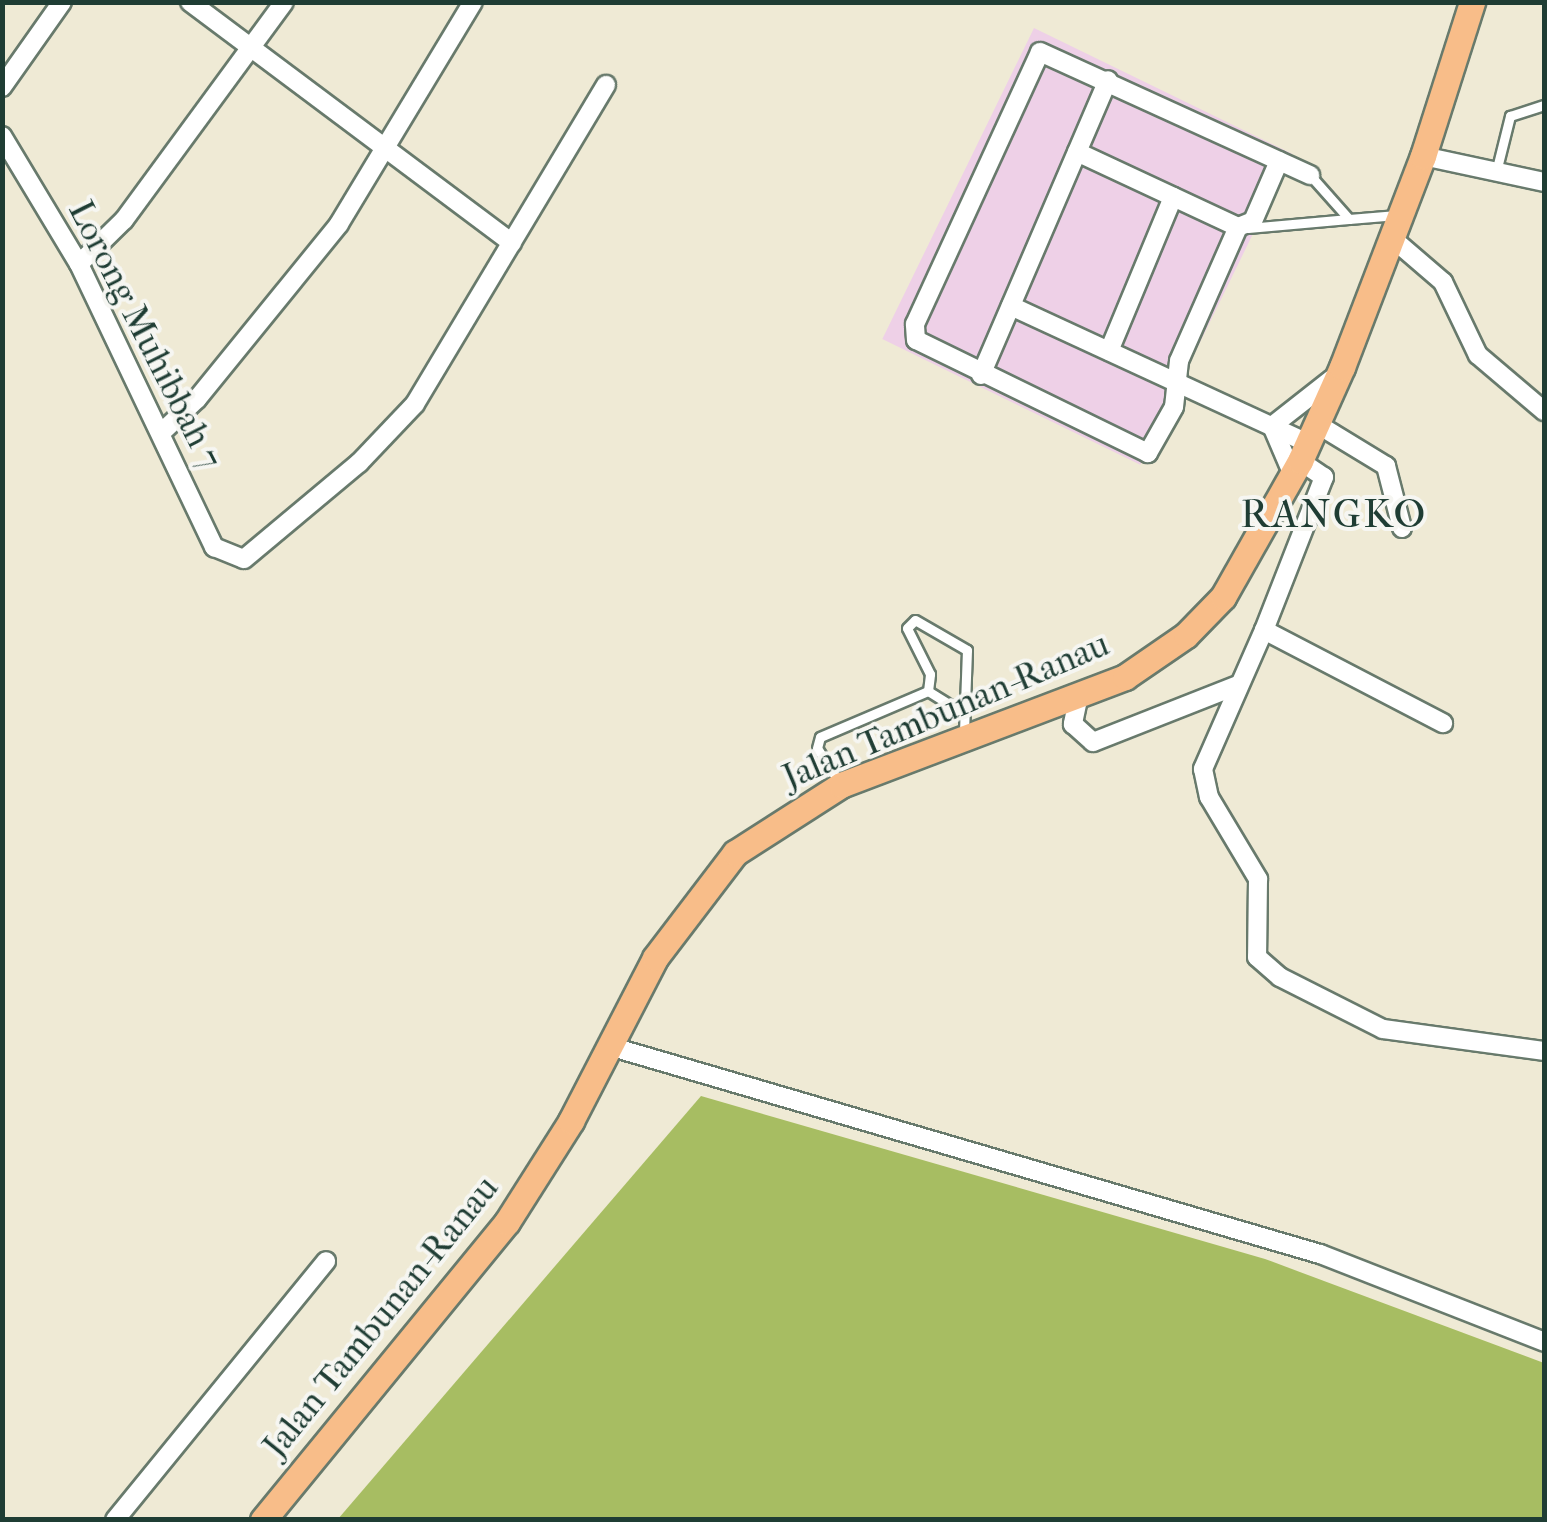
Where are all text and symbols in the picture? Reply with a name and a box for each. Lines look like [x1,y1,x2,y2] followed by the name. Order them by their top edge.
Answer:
[59,194,231,476] street label: Lorong Muhibbah 7
[1240,490,1428,538] district label: RANGKO
[777,623,1115,799] street label: Jalan Tambunan-Ranau
[255,1168,507,1466] street label: Jalan Tambunan-Ranau

